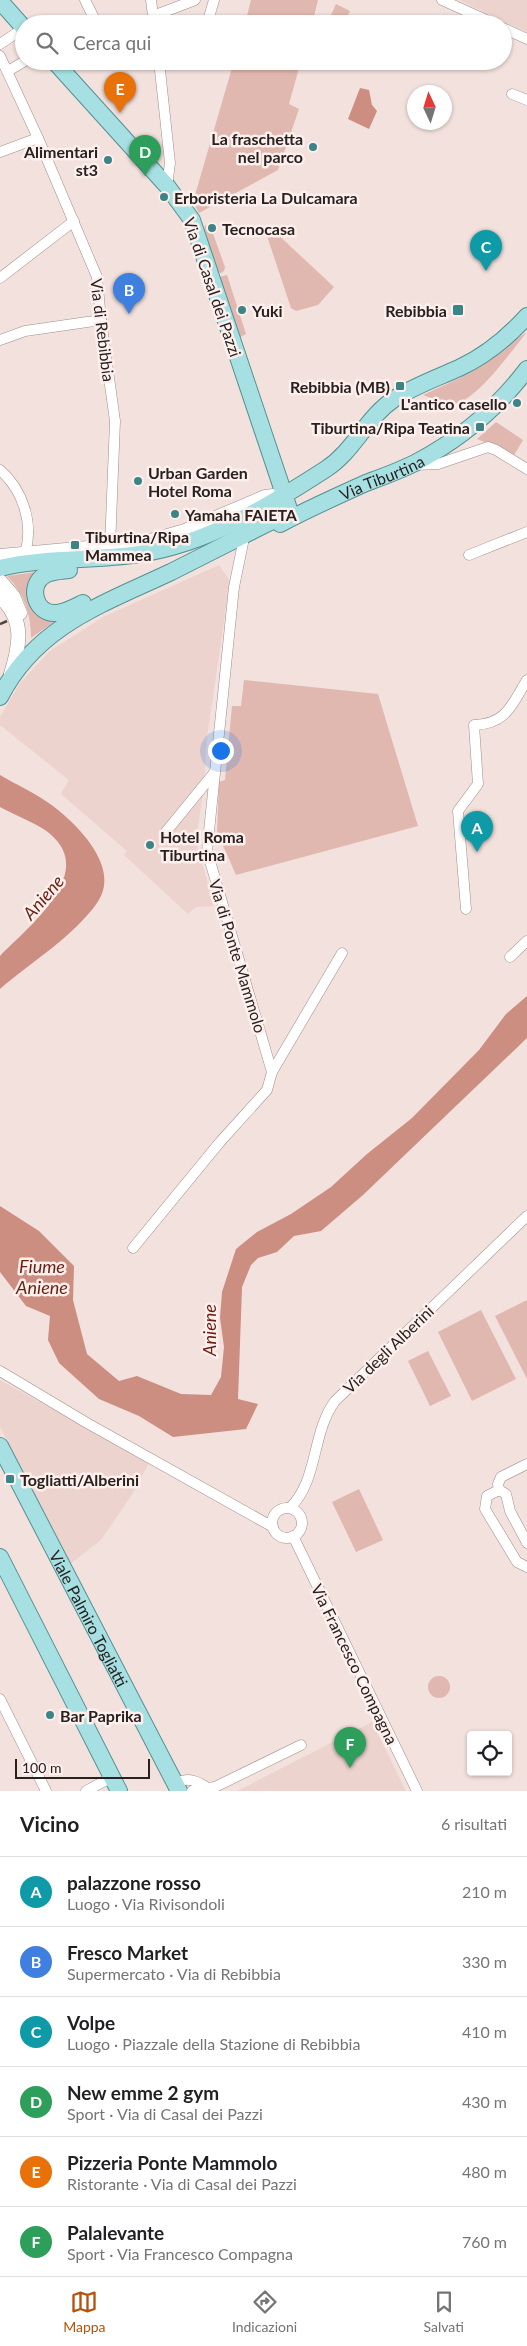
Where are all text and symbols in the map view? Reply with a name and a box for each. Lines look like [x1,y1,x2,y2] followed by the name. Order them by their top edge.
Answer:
[15,15,512,70] search box
[33,29,61,57] icon: search
[73,31,151,54] text: Cerca qui
[104,72,136,113] pin: E
[407,85,452,130] north arrow
[211,129,303,166] place label: La fraschetta nel parco
[129,135,161,176] pin: D
[307,141,319,153] marker: La fraschetta nel parco
[23,142,98,179] place label: Alimentari st3
[102,154,114,166] marker: Alimentari st3
[174,188,358,207] place label: Erboristeria La Dulcamara
[158,191,170,203] marker: Erboristeria La Dulcamara
[180,215,246,359] street label: Via di Casal dei Pazzi
[222,219,295,238] place label: Tecnocasa
[206,222,218,234] marker: Tecnocasa
[470,230,502,271] pin: C
[113,273,145,314] pin: B
[87,277,119,383] street label: Via di Rebibbia
[251,301,283,320] place label: Yuki
[385,301,447,320] place label: Rebibbia
[451,303,465,317] marker: Rebibbia
[236,304,248,316] marker: Yuki
[290,377,390,396] place label: Rebibbia (MB)
[394,380,406,392] marker: Rebibbia (MB)
[401,394,507,413] place label: L'antico casello
[511,397,523,409] marker: L'antico casello
[311,418,470,437] place label: Tiburtina/Ripa Teatina
[474,421,486,433] marker: Tiburtina/Ripa Teatina
[336,451,427,503] street label: Via Tiburtina
[148,463,248,500] place label: Urban Garden Hotel Roma
[132,475,144,487] marker: Urban Garden Hotel Roma
[184,505,298,524] place label: Yamaha FAIETA
[169,508,181,520] marker: Yamaha FAIETA
[85,527,189,564] place label: Tiburtina/Ripa Mammea
[69,539,81,551] marker: Tiburtina/Ripa Mammea
[208,738,234,764] your location
[461,811,493,852] pin: A
[160,827,244,864] place label: Hotel Roma Tiburtina
[144,839,156,851] marker: Hotel Roma Tiburtina
[17,870,68,925] water label: Aniene
[206,877,270,1035] street label: Via di Ponte Mammolo
[15,1255,68,1298] water label: Fiume Aniene
[339,1301,437,1397] street label: Via degli Alberini
[198,1304,220,1357] water label: Aniene
[20,1470,139,1489] place label: Togliatti/Alberini
[4,1473,16,1485] marker: Togliatti/Alberini
[46,1547,132,1689] street label: Viale Palmiro Togliatti
[308,1581,402,1747] street label: Via Francesco Compagna
[60,1706,142,1725] place label: Bar Paprika
[44,1709,56,1721] marker: Bar Paprika
[334,1727,366,1768] pin: F
[467,1731,512,1776] map controls
[467,1731,512,1776] button: locate
[15,1756,150,1779] scale bar
[22,1759,61,1776] text: 100 m
[20,1811,79,1836] text: Vicino
[441,1814,507,1833] text: 6 risultati
[67,1871,201,1894] text: palazzone rosso
[30,1882,42,1901] text: A
[462,1882,507,1901] text: 210 m
[67,1894,225,1913] text: Luogo · Via Rivisondoli
[67,1941,188,1964] text: Fresco Market
[31,1952,41,1971] text: B
[462,1952,507,1971] text: 330 m
[67,1964,281,1983] text: Supermercato · Via di Rebibbia
[67,2011,115,2034] text: Volpe
[31,2022,41,2041] text: C
[462,2022,507,2041] text: 410 m
[67,2034,360,2053] text: Luogo · Piazzale della Stazione di Rebibbia
[67,2081,219,2104] text: New emme 2 gym
[30,2092,42,2111] text: D
[462,2092,507,2111] text: 430 m
[67,2104,263,2123] text: Sport · Via di Casal dei Pazzi
[67,2151,277,2174] text: Pizzeria Ponte Mammolo
[31,2162,41,2181] text: E
[462,2162,507,2181] text: 480 m
[67,2174,297,2193] text: Ristorante · Via di Casal dei Pazzi
[67,2221,164,2244] text: Palalevante
[31,2232,41,2251] text: F
[462,2232,507,2251] text: 760 m
[67,2244,293,2263] text: Sport · Via Francesco Compagna
[63,2288,106,2335] tab: Mappa
[232,2288,297,2335] tab: Indicazioni
[424,2288,464,2335] tab: Salvati

